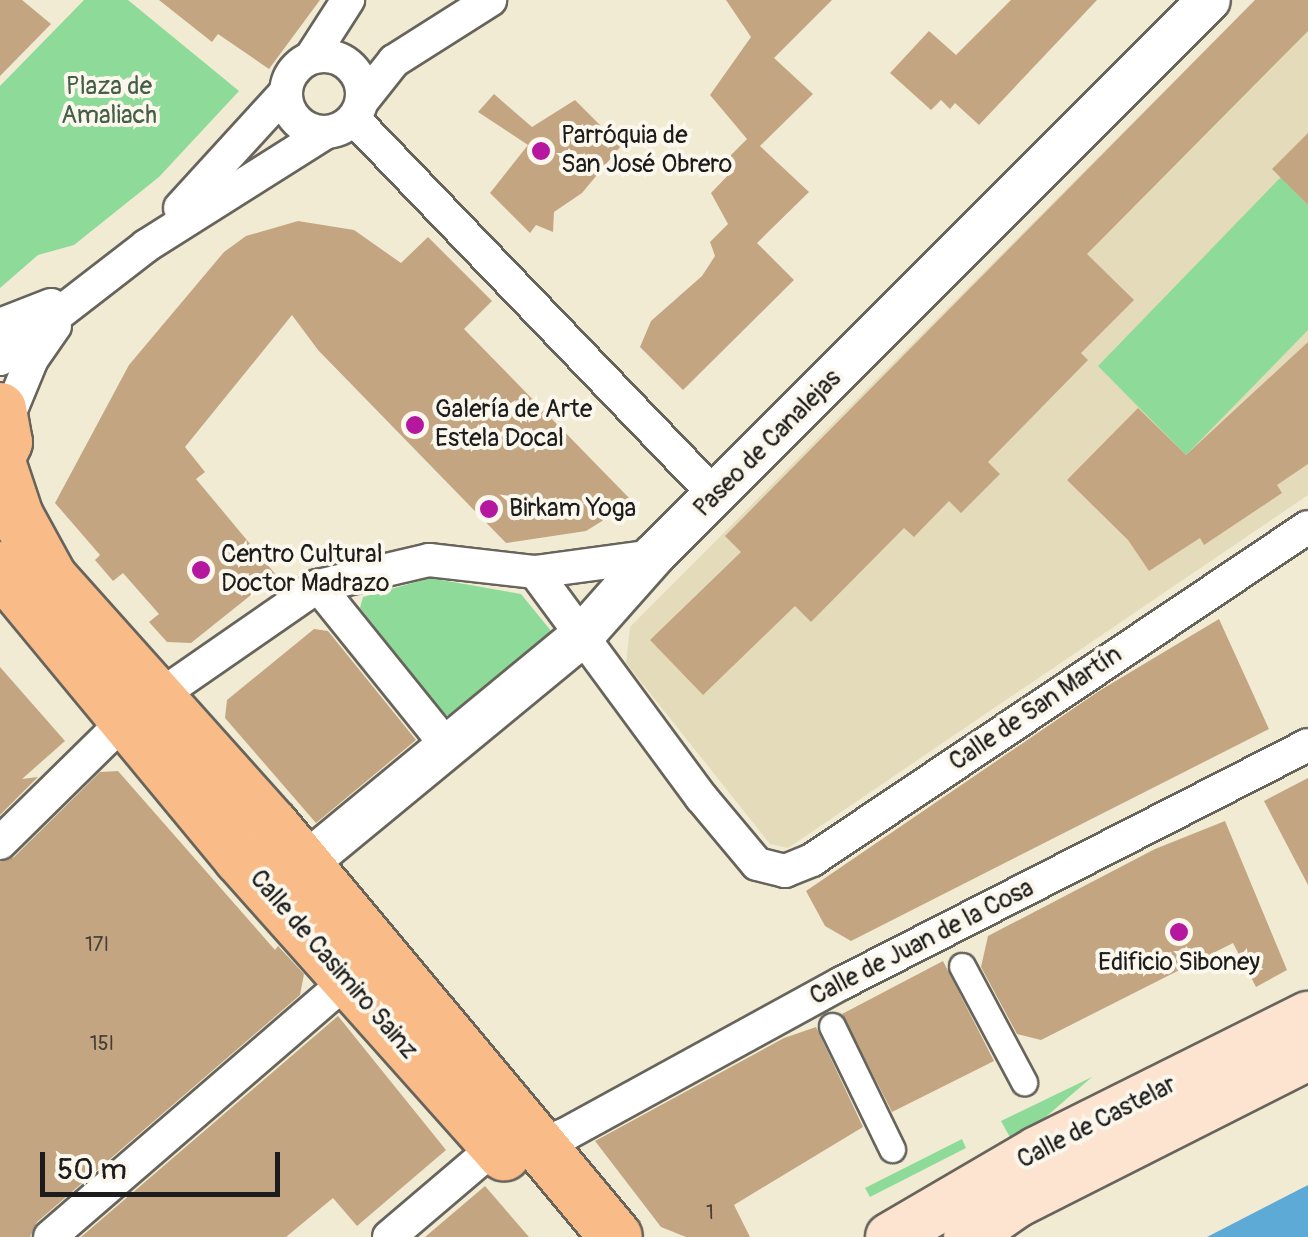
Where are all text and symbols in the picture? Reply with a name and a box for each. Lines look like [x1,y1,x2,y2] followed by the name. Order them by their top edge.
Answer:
[61,73,157,132] park label: Plaza de Amaliach
[561,122,732,181] place label: Parróquia de San José Obrero
[530,140,552,162] marker: Parróquia de San José Obrero
[688,364,848,524] street label: Paseo de Canalejas
[435,396,592,455] place label: Galería de Arte Estela Docal
[404,414,426,436] marker: Galería de Arte Estela Docal
[509,494,636,524] place label: Birkam Yoga
[478,498,500,520] marker: Birkam Yoga
[221,541,390,600] place label: Centro Cultural Doctor Madrazo
[190,559,212,581] marker: Centro Cultural Doctor Madrazo
[944,640,1128,778] street label: Calle de San Martín
[243,864,423,1066] street label: Calle de Casimiro Sainz
[805,874,1039,1012] street label: Calle de Juan de la Cosa
[1168,921,1190,943] marker: Edificio Siboney
[85,932,109,956] house number: 17I
[1098,948,1260,978] place label: Edificio Siboney
[90,1031,114,1055] house number: 15I
[1013,1070,1181,1176] street label: Calle de Castelar
[45,1132,285,1194] scale bar
[57,1151,127,1188] text: 50 m
[706,1200,714,1224] house number: 1

